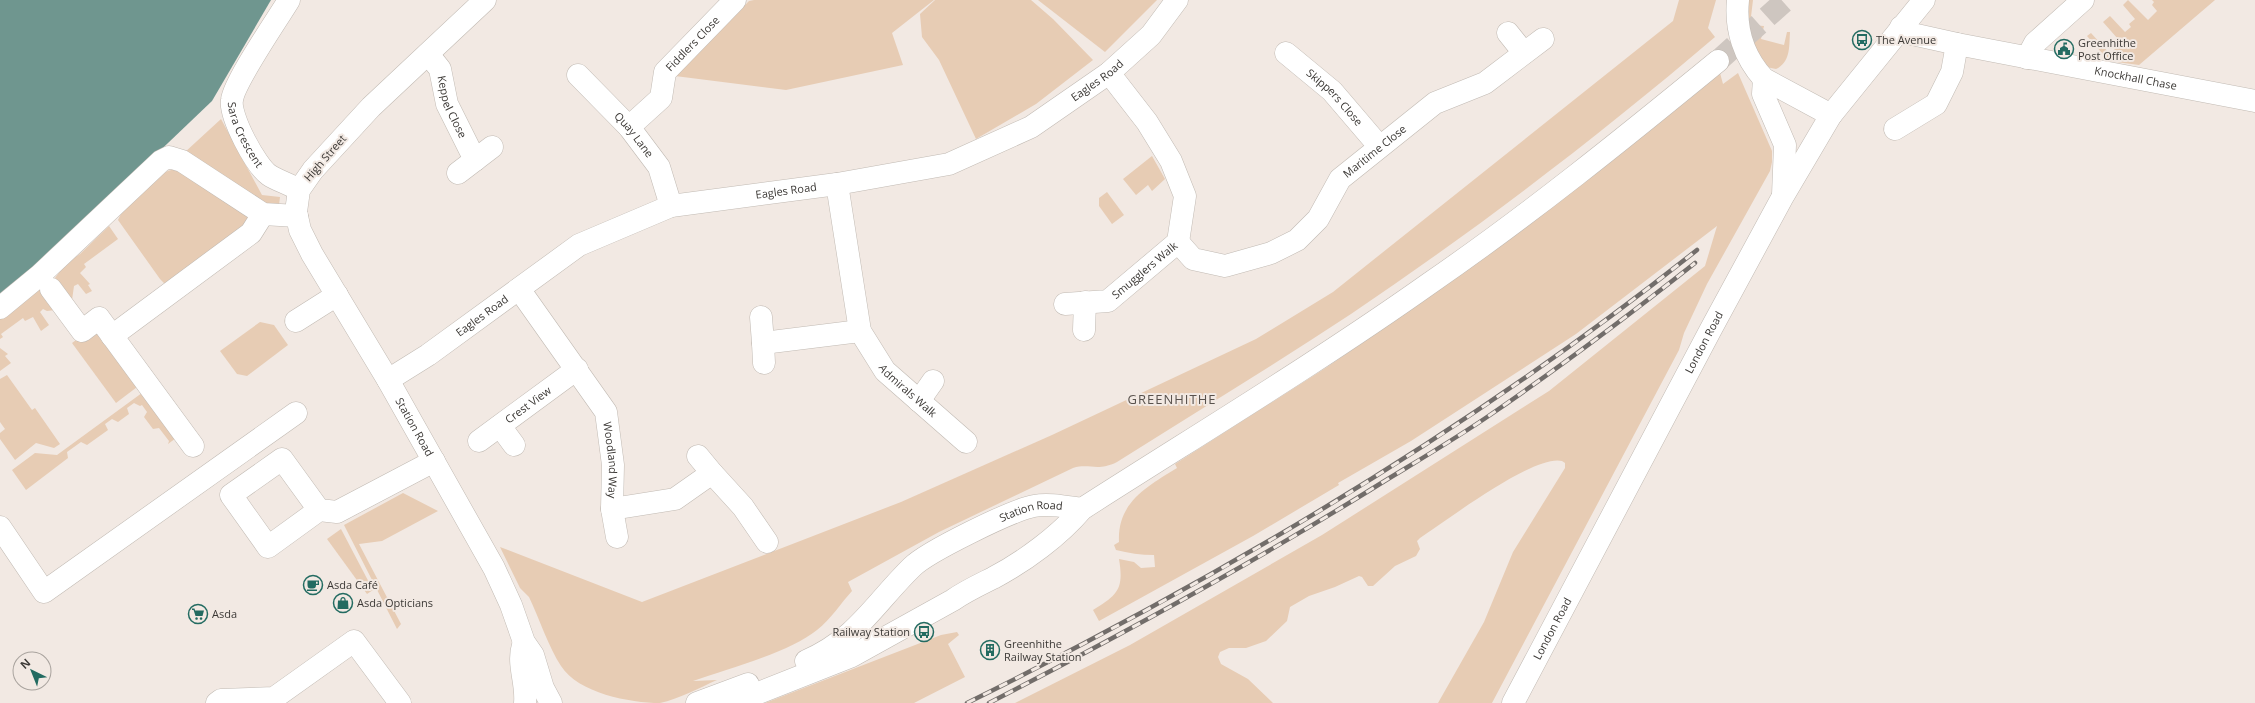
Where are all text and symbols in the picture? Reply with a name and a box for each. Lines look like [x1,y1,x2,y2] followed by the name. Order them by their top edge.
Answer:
[662,13,722,74] street label: Fiddlers Close
[1851,29,1873,51] bus stop icon: The Avenue
[1876,32,1936,47] place label: The Avenue
[2078,35,2136,63] place label: Greenhithe Post Office
[2053,38,2075,60] public building icon: Greenhithe Post Office
[1068,56,1126,104] street label: Eagles Road
[2093,62,2178,93] street label: Knockhall Chase
[1304,65,1366,129] street label: Skippers Close
[434,74,471,140] street label: Keppel Close
[225,101,267,170] street label: Sara Crescent
[611,108,657,160] street label: Quay Lane
[1340,121,1409,181] street label: Maritime Close
[300,131,349,184] street label: High Street
[754,179,818,202] street label: Eagles Road
[1108,238,1180,302] street label: Smugglers Walk
[452,291,511,339] street label: Eagles Road
[1681,308,1726,376] street label: London Road
[876,361,940,420] street label: Admirals Walk
[502,382,554,426] street label: Crest View
[1128,390,1216,408] district label: GREENHITHE
[392,395,438,459] street label: Station Road
[600,421,621,499] street label: Woodland Way
[997,497,1064,525] street label: Station Road
[302,574,324,596] cafe icon: Asda Café
[327,577,378,592] place label: Asda Café
[332,592,354,614] shop icon: Asda Opticians
[357,595,433,610] place label: Asda Opticians
[1529,595,1574,662] street label: London Road
[187,603,209,625] supermarket icon: Asda
[212,606,237,621] place label: Asda
[913,621,935,643] bus stop icon: Railway Station
[832,624,910,639] place label: Railway Station
[1004,636,1082,664] place label: Greenhithe Railway Station
[979,639,1001,661] building icon: Greenhithe Railway Station
[12,651,52,691] north arrow
[16,655,33,672] text: N

